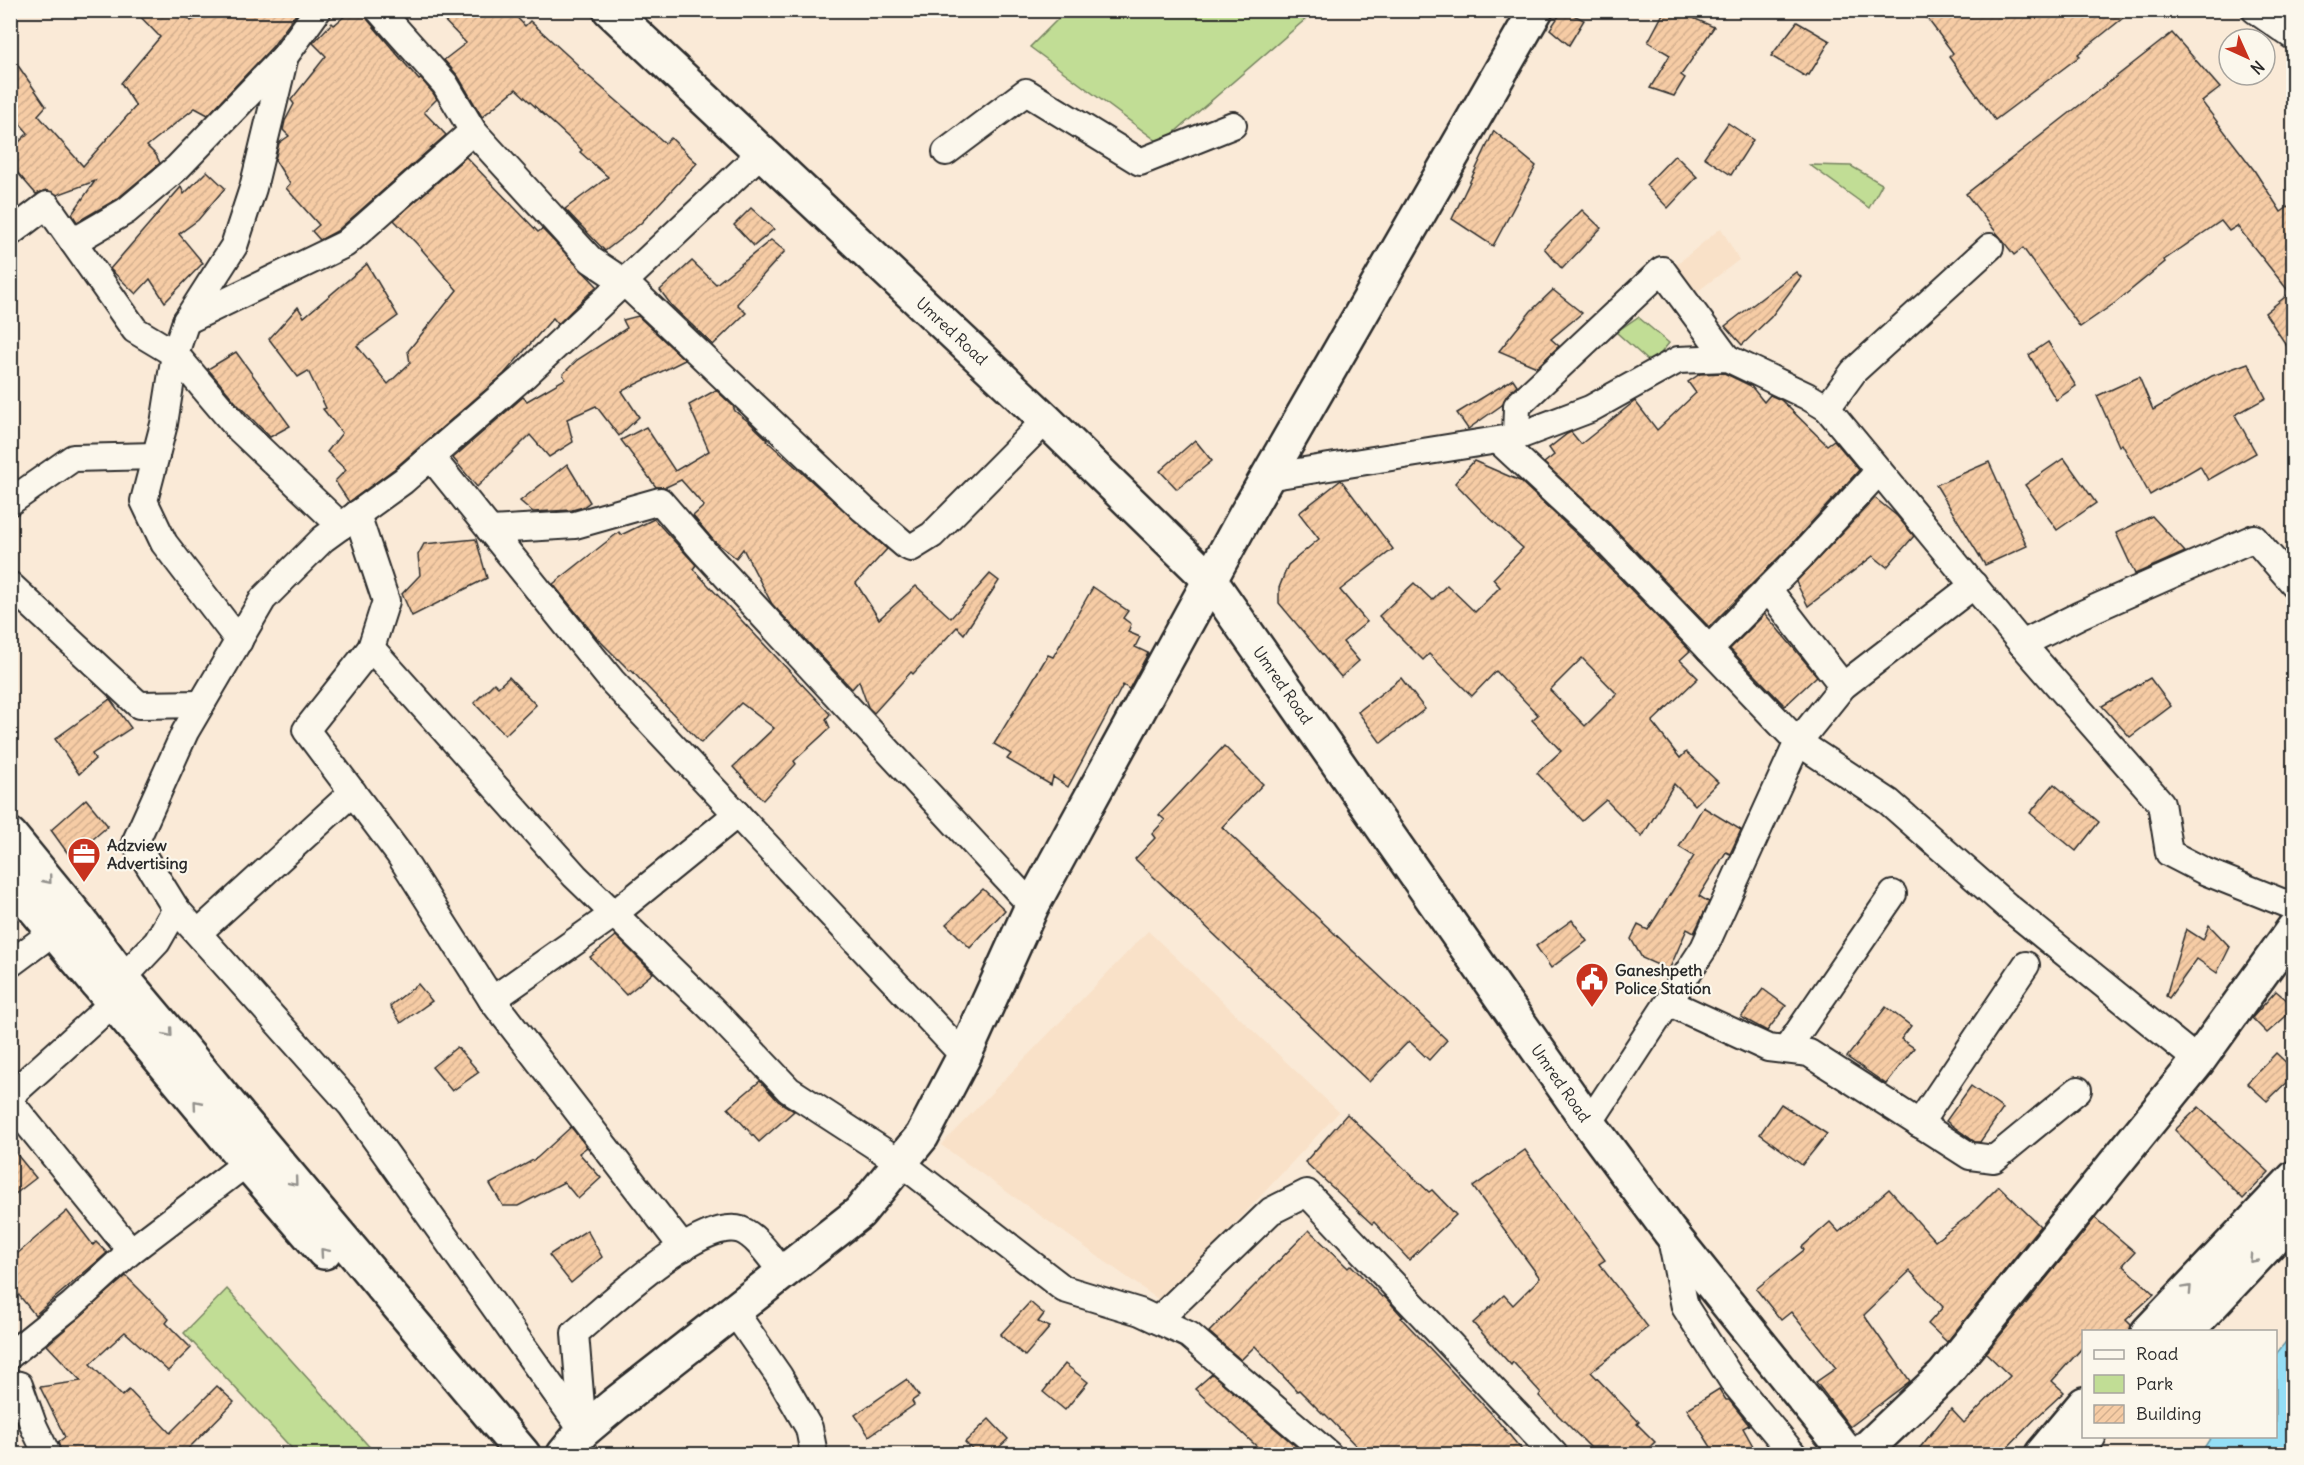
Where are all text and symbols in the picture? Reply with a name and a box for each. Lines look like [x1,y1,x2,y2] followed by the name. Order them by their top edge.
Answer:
[2217,27,2277,87] north arrow
[2247,57,2269,79] text: N
[912,293,992,369] street label: Umred Road
[1249,642,1317,728] street label: Umred Road
[107,835,188,874] place label: Adzview Advertising
[66,836,102,883] office icon: Adzview Advertising
[40,873,51,884] one-way arrow
[1615,960,1711,998] place label: Ganeshpeth Police Station
[1574,961,1610,1008] public building icon: Ganeshpeth Police Station
[162,1026,173,1037] one-way arrow
[1527,1040,1595,1126] street label: Umred Road
[194,1100,205,1111] one-way arrow
[287,1175,298,1186] one-way arrow
[320,1248,331,1259] one-way arrow
[2249,1253,2260,1263] one-way arrow
[2181,1285,2192,1296] one-way arrow
[2082,1330,2277,1438] legend
[2136,1342,2179,1365] text: Road
[2136,1372,2173,1395] text: Park
[2136,1402,2201,1425] text: Building

